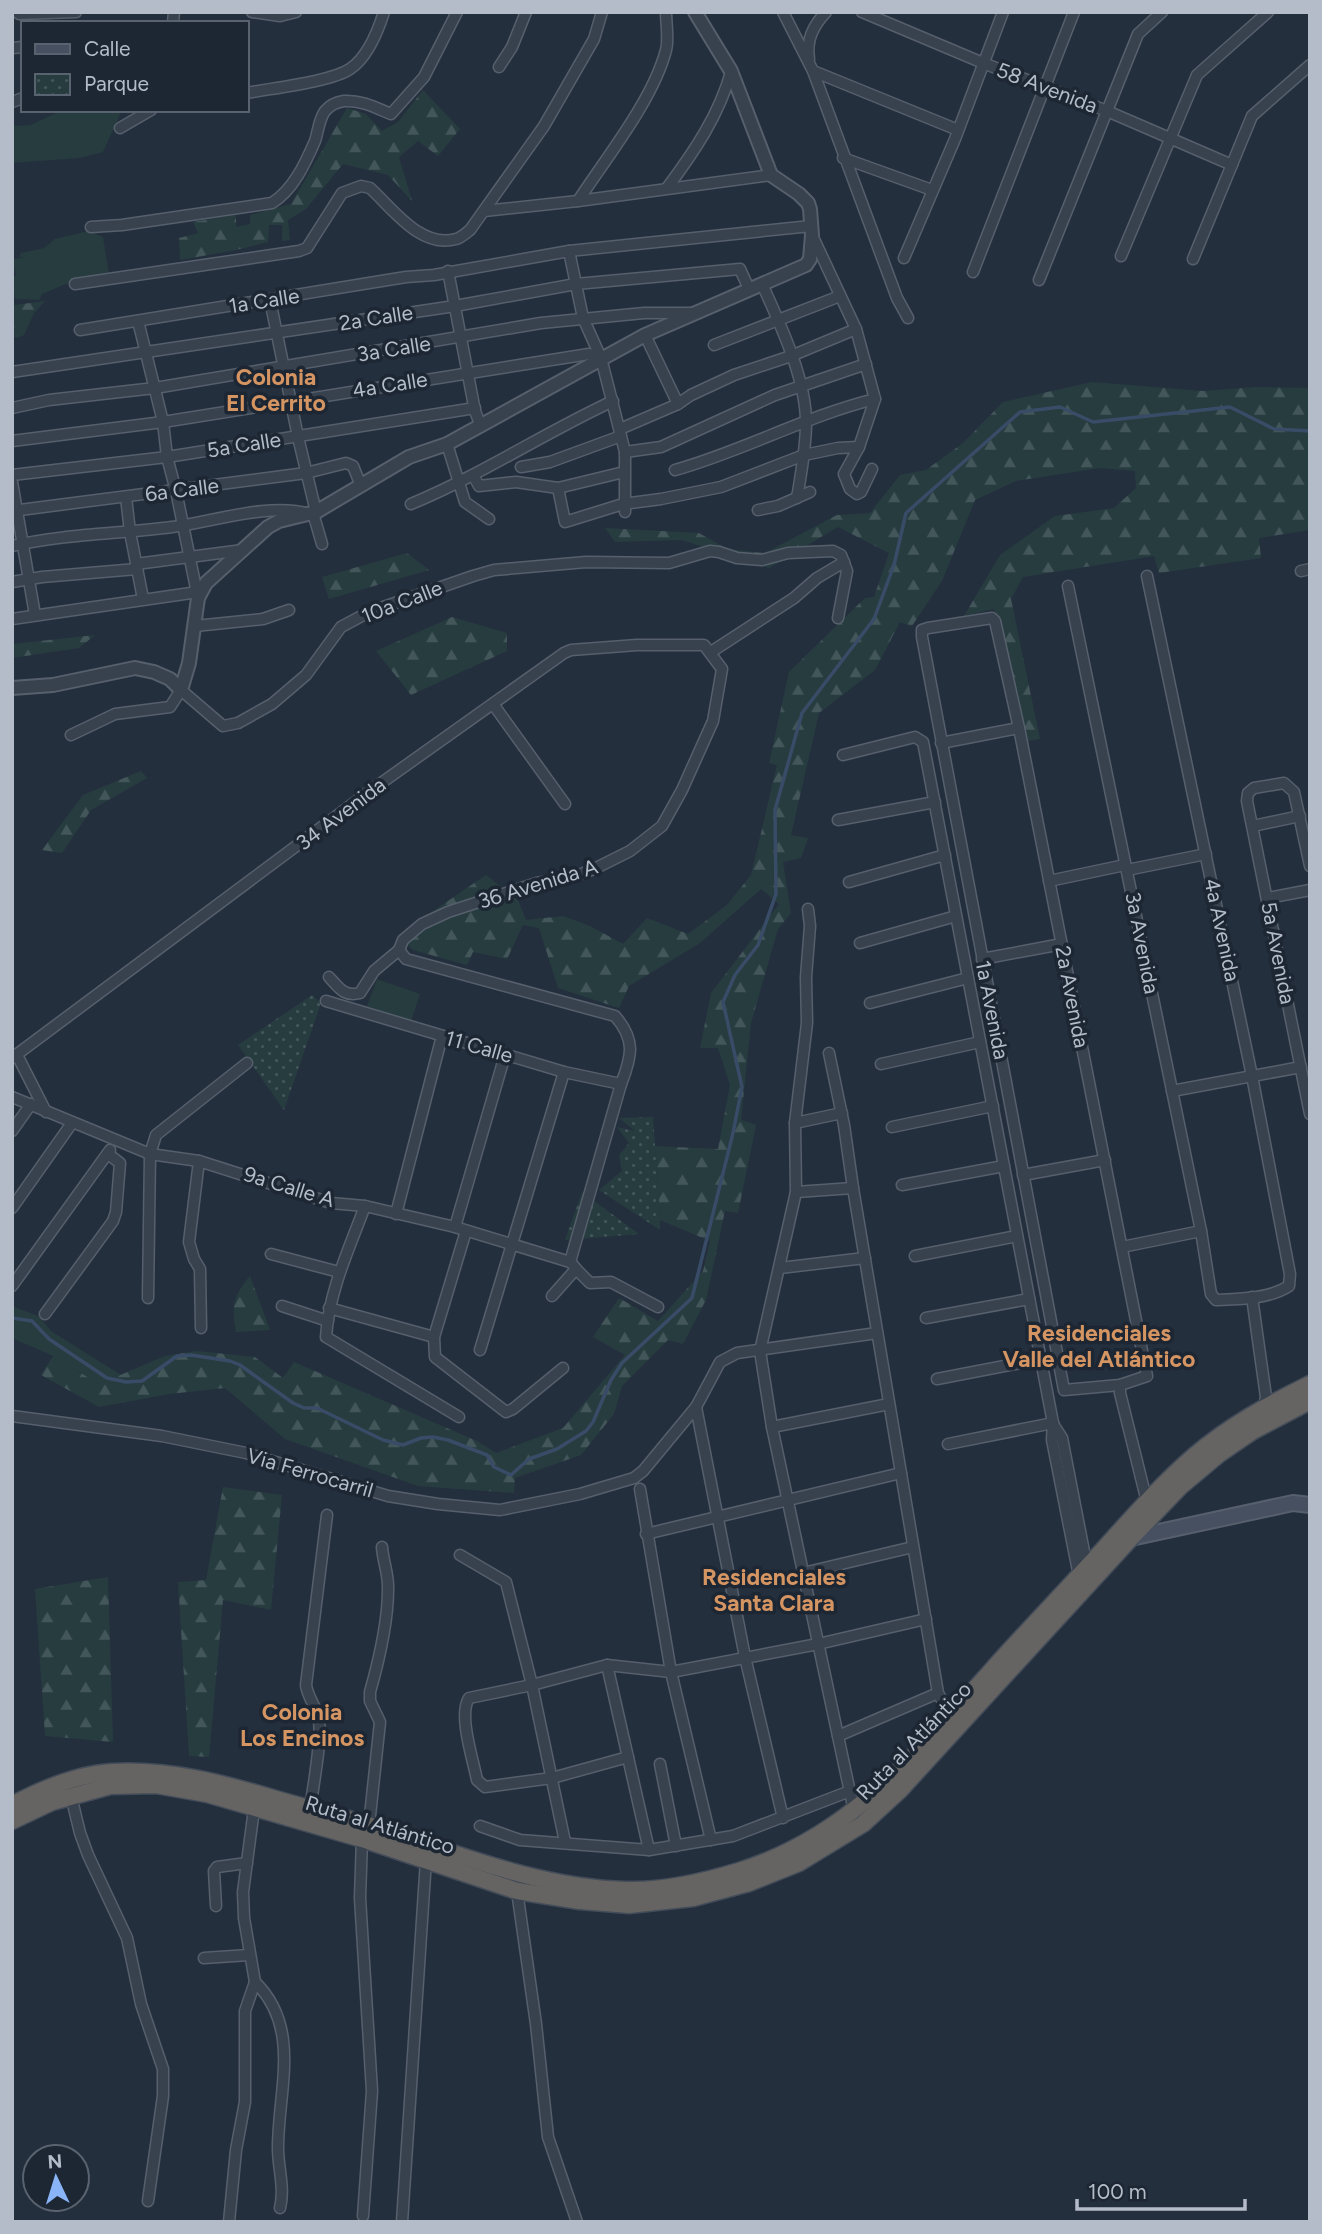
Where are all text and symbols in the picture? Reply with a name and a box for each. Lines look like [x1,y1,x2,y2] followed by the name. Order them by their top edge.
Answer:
[21,21,248,112] legend
[84,36,131,61] text: Calle
[993,57,1101,118] street label: 58 Avenida
[84,71,149,96] text: Parque
[227,283,301,318] street label: 1a Calle
[337,299,415,336] street label: 2a Calle
[355,330,432,367] street label: 3a Calle
[226,363,326,417] district label: Colonia El Cerrito
[351,366,429,403] street label: 4a Calle
[205,426,283,463] street label: 5a Calle
[144,473,220,506] street label: 6a Calle
[358,575,446,628] street label: 10a Calle
[291,772,390,855] street label: 34 Avenida
[475,853,601,914] street label: 36 Avenida A
[1199,876,1246,984] street label: 4a Avenida
[1120,890,1165,996] street label: 3a Avenida
[1256,900,1301,1006] street label: 5a Avenida
[1050,944,1095,1050] street label: 2a Avenida
[971,958,1014,1062] street label: 1a Avenida
[442,1025,516,1068] street label: 11 Calle
[241,1161,338,1212] street label: 9a Calle A
[1003,1319,1195,1373] district label: Residenciales Valle del Atlántico
[244,1443,376,1502] street label: Via Ferrocarril
[702,1563,846,1617] district label: Residenciales Santa Clara
[851,1676,976,1805] street label: Ruta al Atlántico
[240,1698,364,1752] district label: Colonia Los Encinos
[303,1790,458,1859] street label: Ruta al Atlántico
[21,2143,91,2213] north arrow
[47,2150,63,2174] text: N
[1077,2168,1245,2212] scale bar
[1088,2179,1147,2204] text: 100 m

